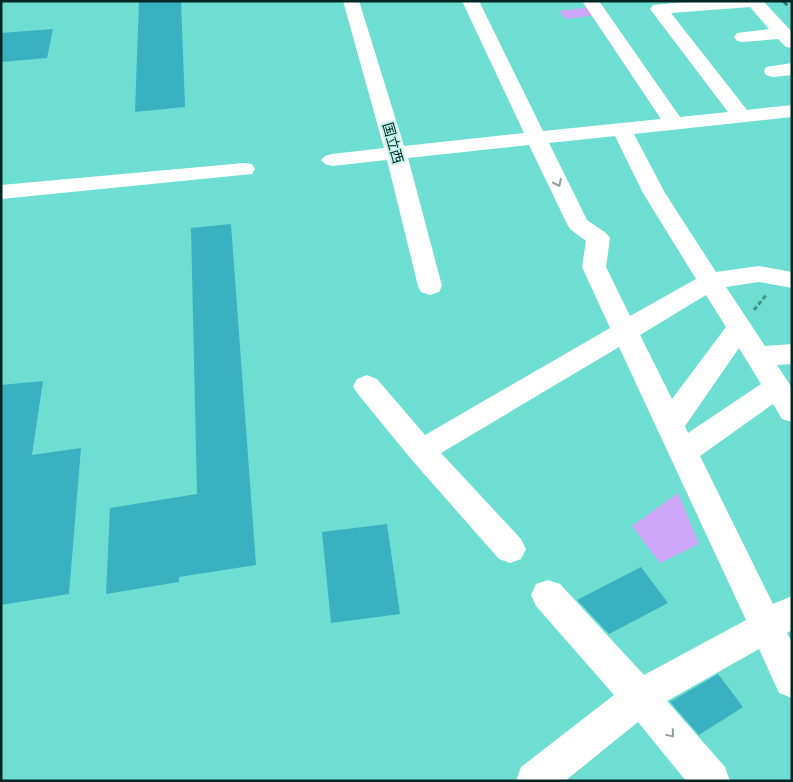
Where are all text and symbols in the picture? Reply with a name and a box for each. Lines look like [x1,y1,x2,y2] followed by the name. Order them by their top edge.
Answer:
[380,121,406,165] street label: 国立西
[552,178,562,187] one-way arrow
[666,729,675,738] one-way arrow

